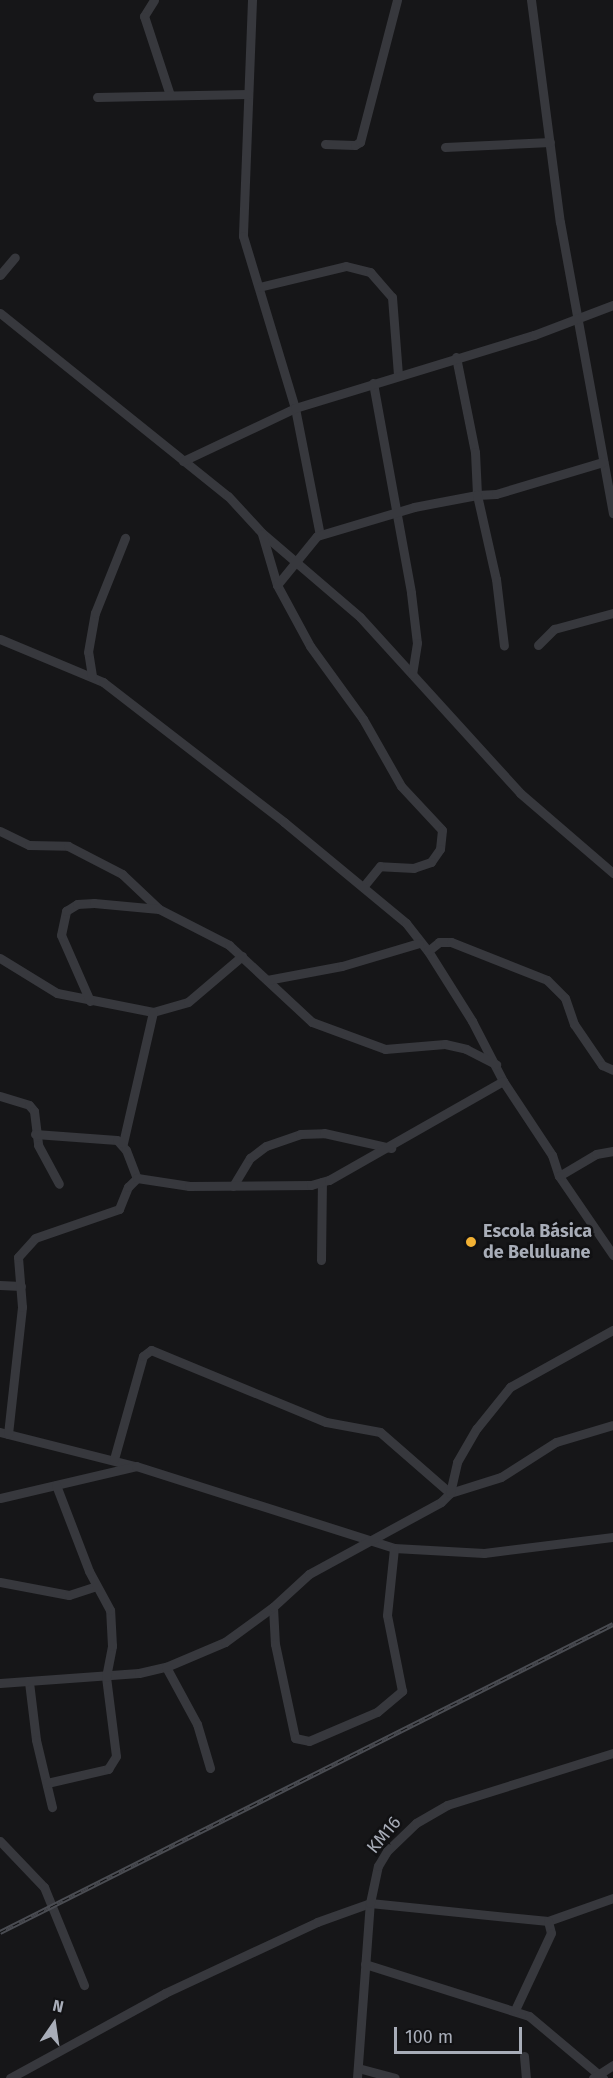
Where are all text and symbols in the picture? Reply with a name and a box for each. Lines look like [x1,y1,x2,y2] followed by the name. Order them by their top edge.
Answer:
[483,1221,592,1264] place label: Escola Básica de Beluluane
[464,1235,478,1249] marker: Escola Básica de Beluluane
[362,1812,406,1858] street label: KM16
[24,1994,84,2054] north arrow
[51,1996,65,2016] text: N
[397,2015,524,2053] scale bar
[405,2026,453,2048] text: 100 m

